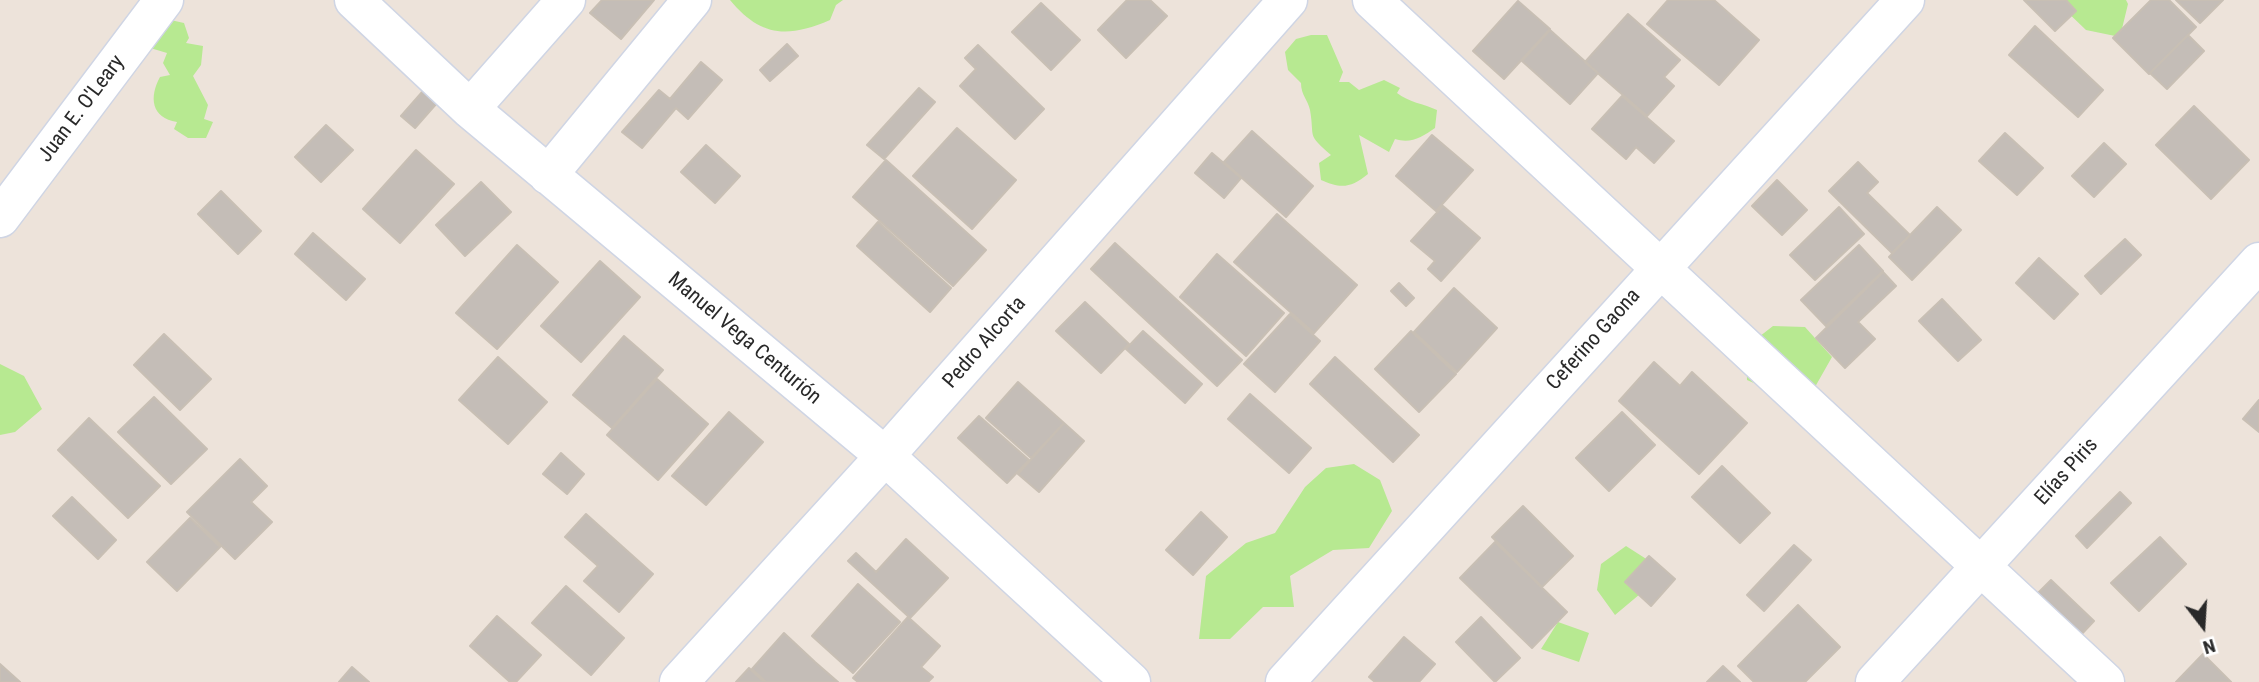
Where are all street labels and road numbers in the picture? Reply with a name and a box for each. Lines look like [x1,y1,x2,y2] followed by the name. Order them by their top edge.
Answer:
[34,50,130,168] street label: Juan E. O'Leary
[662,268,826,410] street label: Manuel Vega Centurión
[1542,284,1646,396] street label: Ceferino Gaona
[938,292,1032,394] street label: Pedro Alcorta
[2030,433,2104,511] street label: Elías Piris

